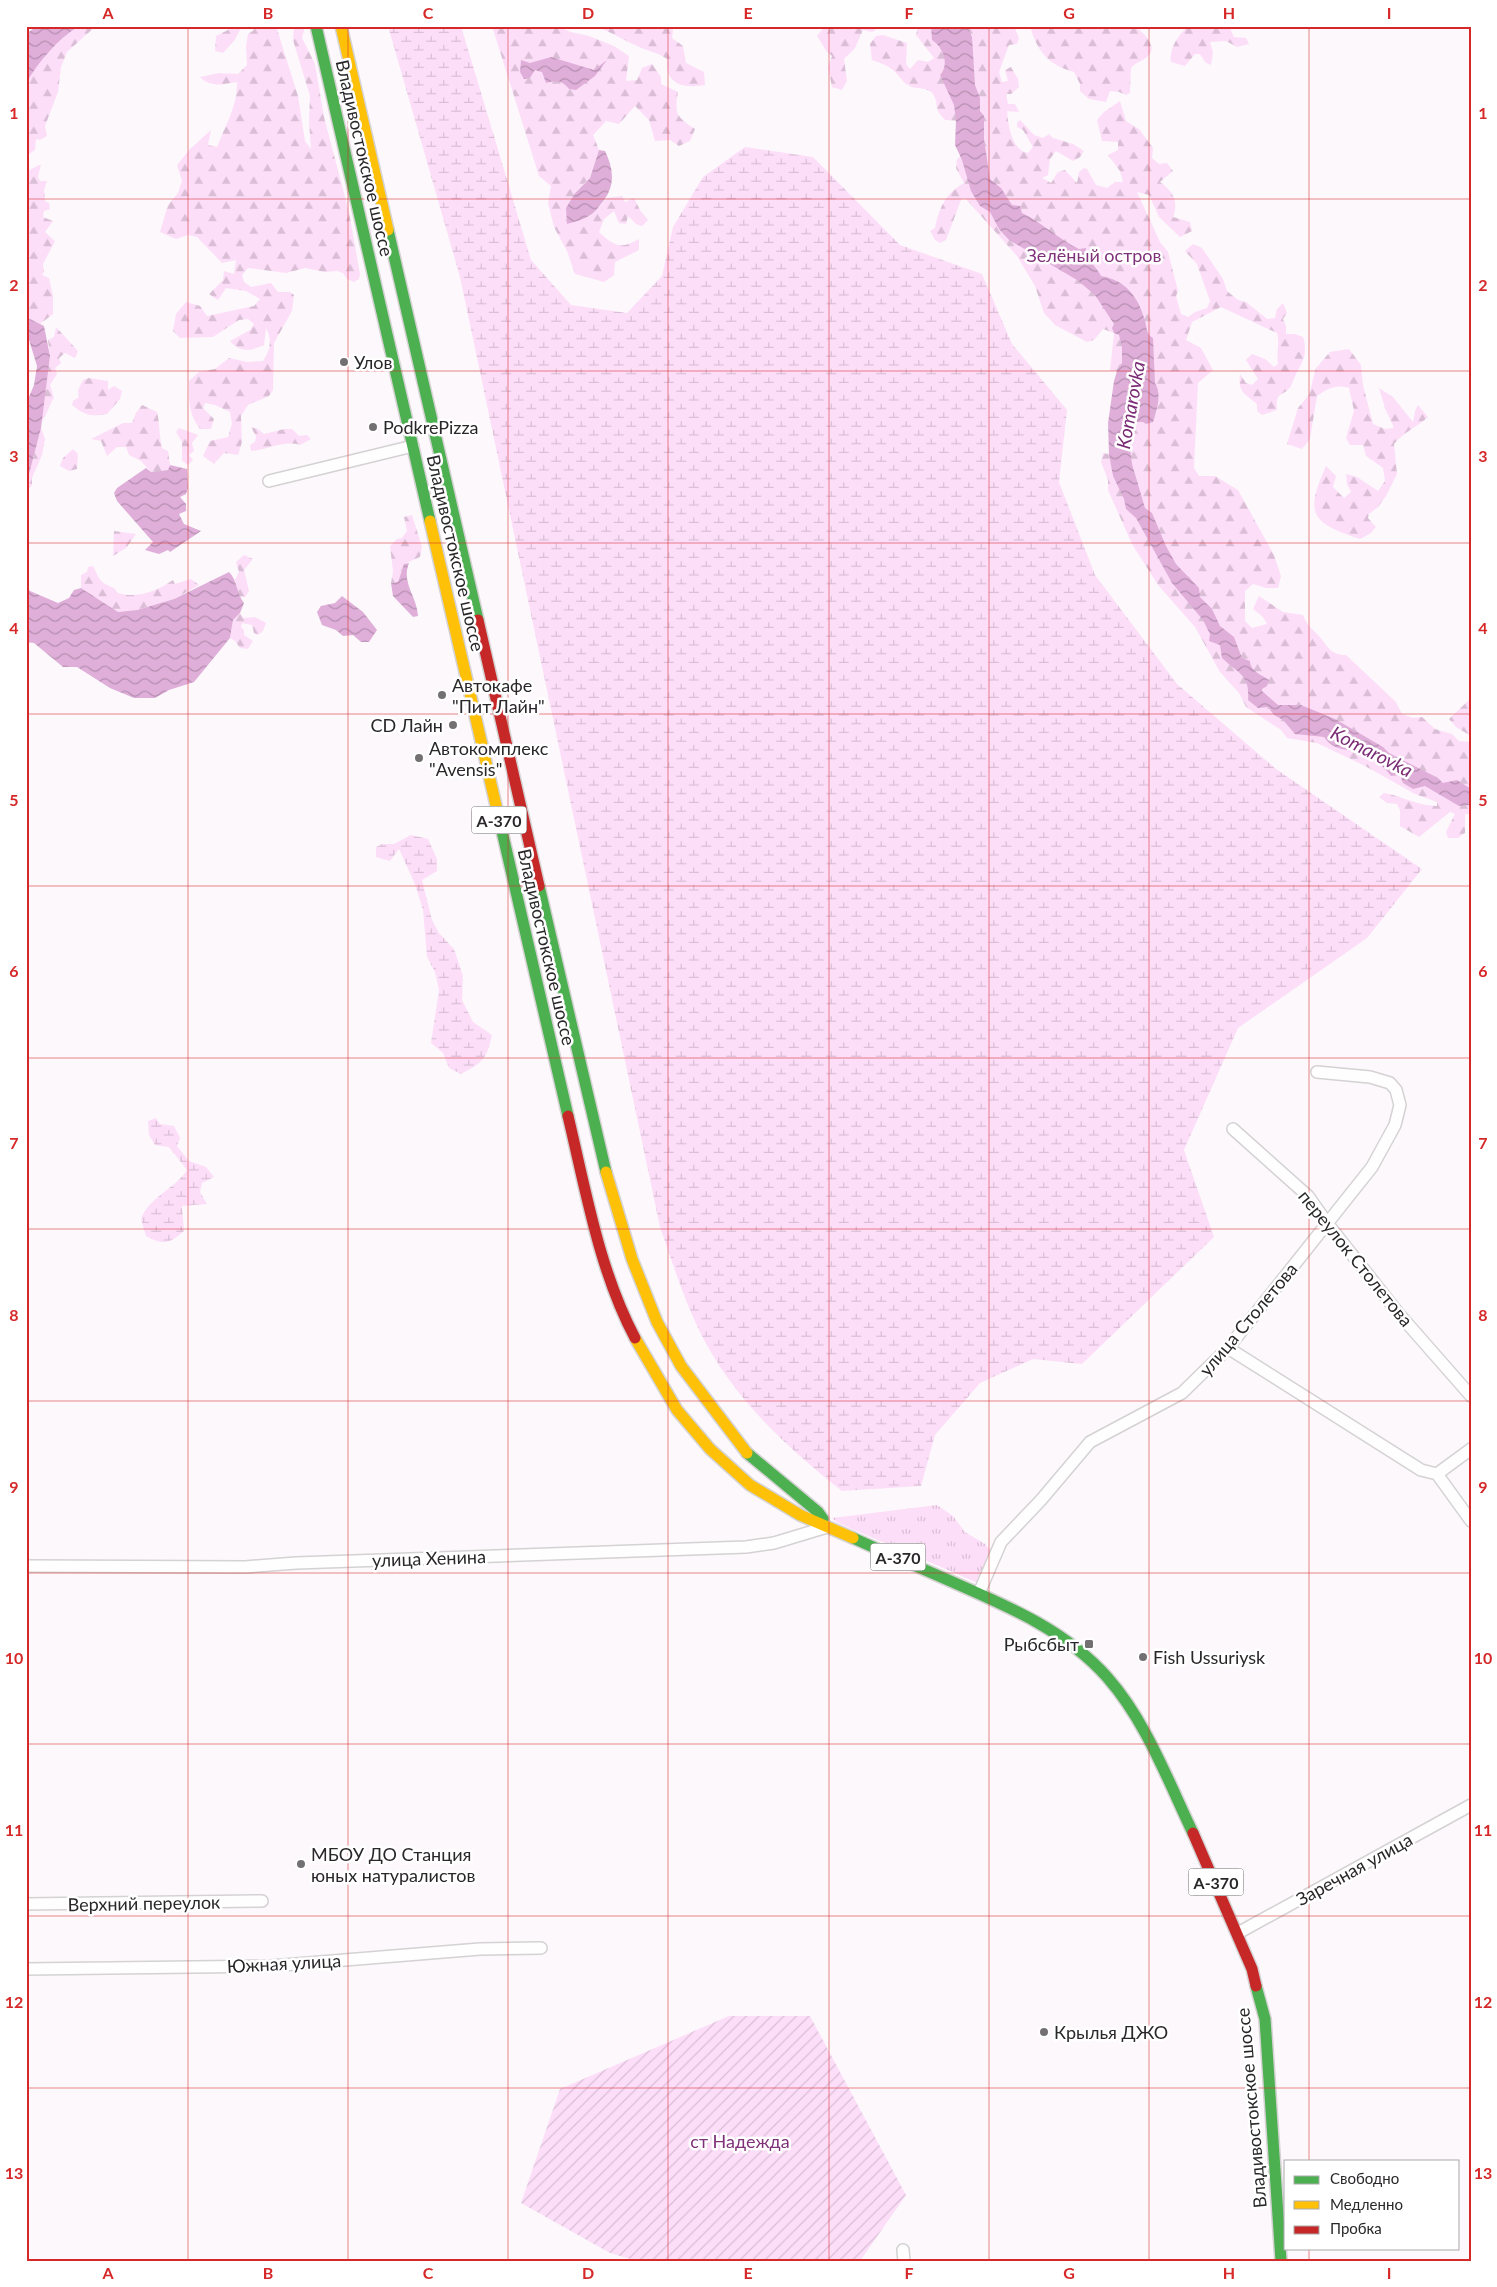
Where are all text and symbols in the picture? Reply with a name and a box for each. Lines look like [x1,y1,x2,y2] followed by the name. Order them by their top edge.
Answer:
[101,3,114,22] text: A
[263,3,273,22] text: B
[423,3,434,22] text: C
[582,3,594,22] text: D
[743,3,753,22] text: E
[904,3,914,22] text: F
[1063,3,1075,22] text: G
[1223,3,1235,22] text: H
[1387,3,1391,22] text: I
[332,58,398,258] street label: Владивостокское шоссе
[9,103,19,122] text: 1
[1478,103,1488,122] text: 1
[1027,244,1162,266] park label: Зелёный остров
[9,275,19,294] text: 2
[1478,275,1488,294] text: 2
[354,351,393,373] place label: Улов
[338,356,350,368] marker: Улов
[1111,359,1149,451] water label: Komarovka
[383,416,478,438] place label: PodkrePizza
[367,421,379,433] marker: PodkrePizza
[9,446,19,465] text: 3
[1478,446,1488,465] text: 3
[423,453,489,653] street label: Владивостокское шоссе
[9,618,19,637] text: 4
[1478,618,1488,637] text: 4
[452,674,545,717] place label: Автокафе "Пит Лайн"
[436,689,448,701] marker: Автокафе "Пит Лайн"
[370,714,443,736] place label: CD Лайн
[447,719,459,731] marker: CD Лайн
[1327,721,1417,781] water label: Komarovka
[429,737,549,780] place label: Автокомплекс "Avensis"
[413,752,425,764] marker: Автокомплекс "Avensis"
[9,790,19,809] text: 5
[1478,790,1488,809] text: 5
[472,806,526,834] road number: А-370
[514,847,580,1047] street label: Владивостокское шоссе
[9,961,19,980] text: 6
[1478,961,1488,980] text: 6
[9,1133,19,1152] text: 7
[1478,1133,1488,1152] text: 7
[1294,1185,1418,1331] street label: переулок Столетова
[1194,1258,1302,1380] street label: улица Столетова
[9,1305,19,1324] text: 8
[1478,1305,1488,1324] text: 8
[9,1477,19,1496] text: 9
[1478,1477,1488,1496] text: 9
[870,1544,926,1570] road number: А-370
[372,1545,486,1571] street label: улица Хенина
[1004,1633,1079,1655] place label: Рыбсбыт
[1083,1638,1095,1650] marker: Рыбсбыт
[1153,1646,1266,1668] place label: Fish Ussuriysk
[5,1648,23,1667] text: 10
[1474,1648,1492,1667] text: 10
[1137,1651,1149,1663] marker: Fish Ussuriysk
[5,1820,23,1839] text: 11
[1474,1820,1492,1839] text: 11
[1292,1828,1416,1910] street label: Заречная улица
[311,1843,475,1886] place label: МБОУ ДО Станция юных натуралистов
[295,1858,307,1870] marker: МБОУ ДО Станция юных натуралистов
[1188,1868,1244,1895] road number: А-370
[67,1891,221,1915] street label: Верхний переулок
[226,1949,342,1977] street label: Южная улица
[5,1992,23,2011] text: 12
[1474,1992,1492,2011] text: 12
[1231,2007,1271,2209] street label: Владивостокское шоссе
[1054,2021,1168,2043] place label: Крылья ДЖО
[1038,2026,1050,2038] marker: Крылья ДЖО
[690,2130,790,2152] park label: ст Надежда
[1284,2160,1460,2250] legend
[5,2163,23,2182] text: 13
[1474,2163,1492,2182] text: 13
[1330,2169,1399,2187] text: Свободно
[1330,2195,1403,2213] text: Медленно
[1330,2219,1382,2237] text: Пробка
[101,2263,114,2282] text: A
[263,2263,273,2282] text: B
[423,2263,434,2282] text: C
[582,2263,594,2282] text: D
[743,2263,753,2282] text: E
[904,2263,914,2282] text: F
[1063,2263,1075,2282] text: G
[1223,2263,1235,2282] text: H
[1387,2263,1391,2282] text: I

